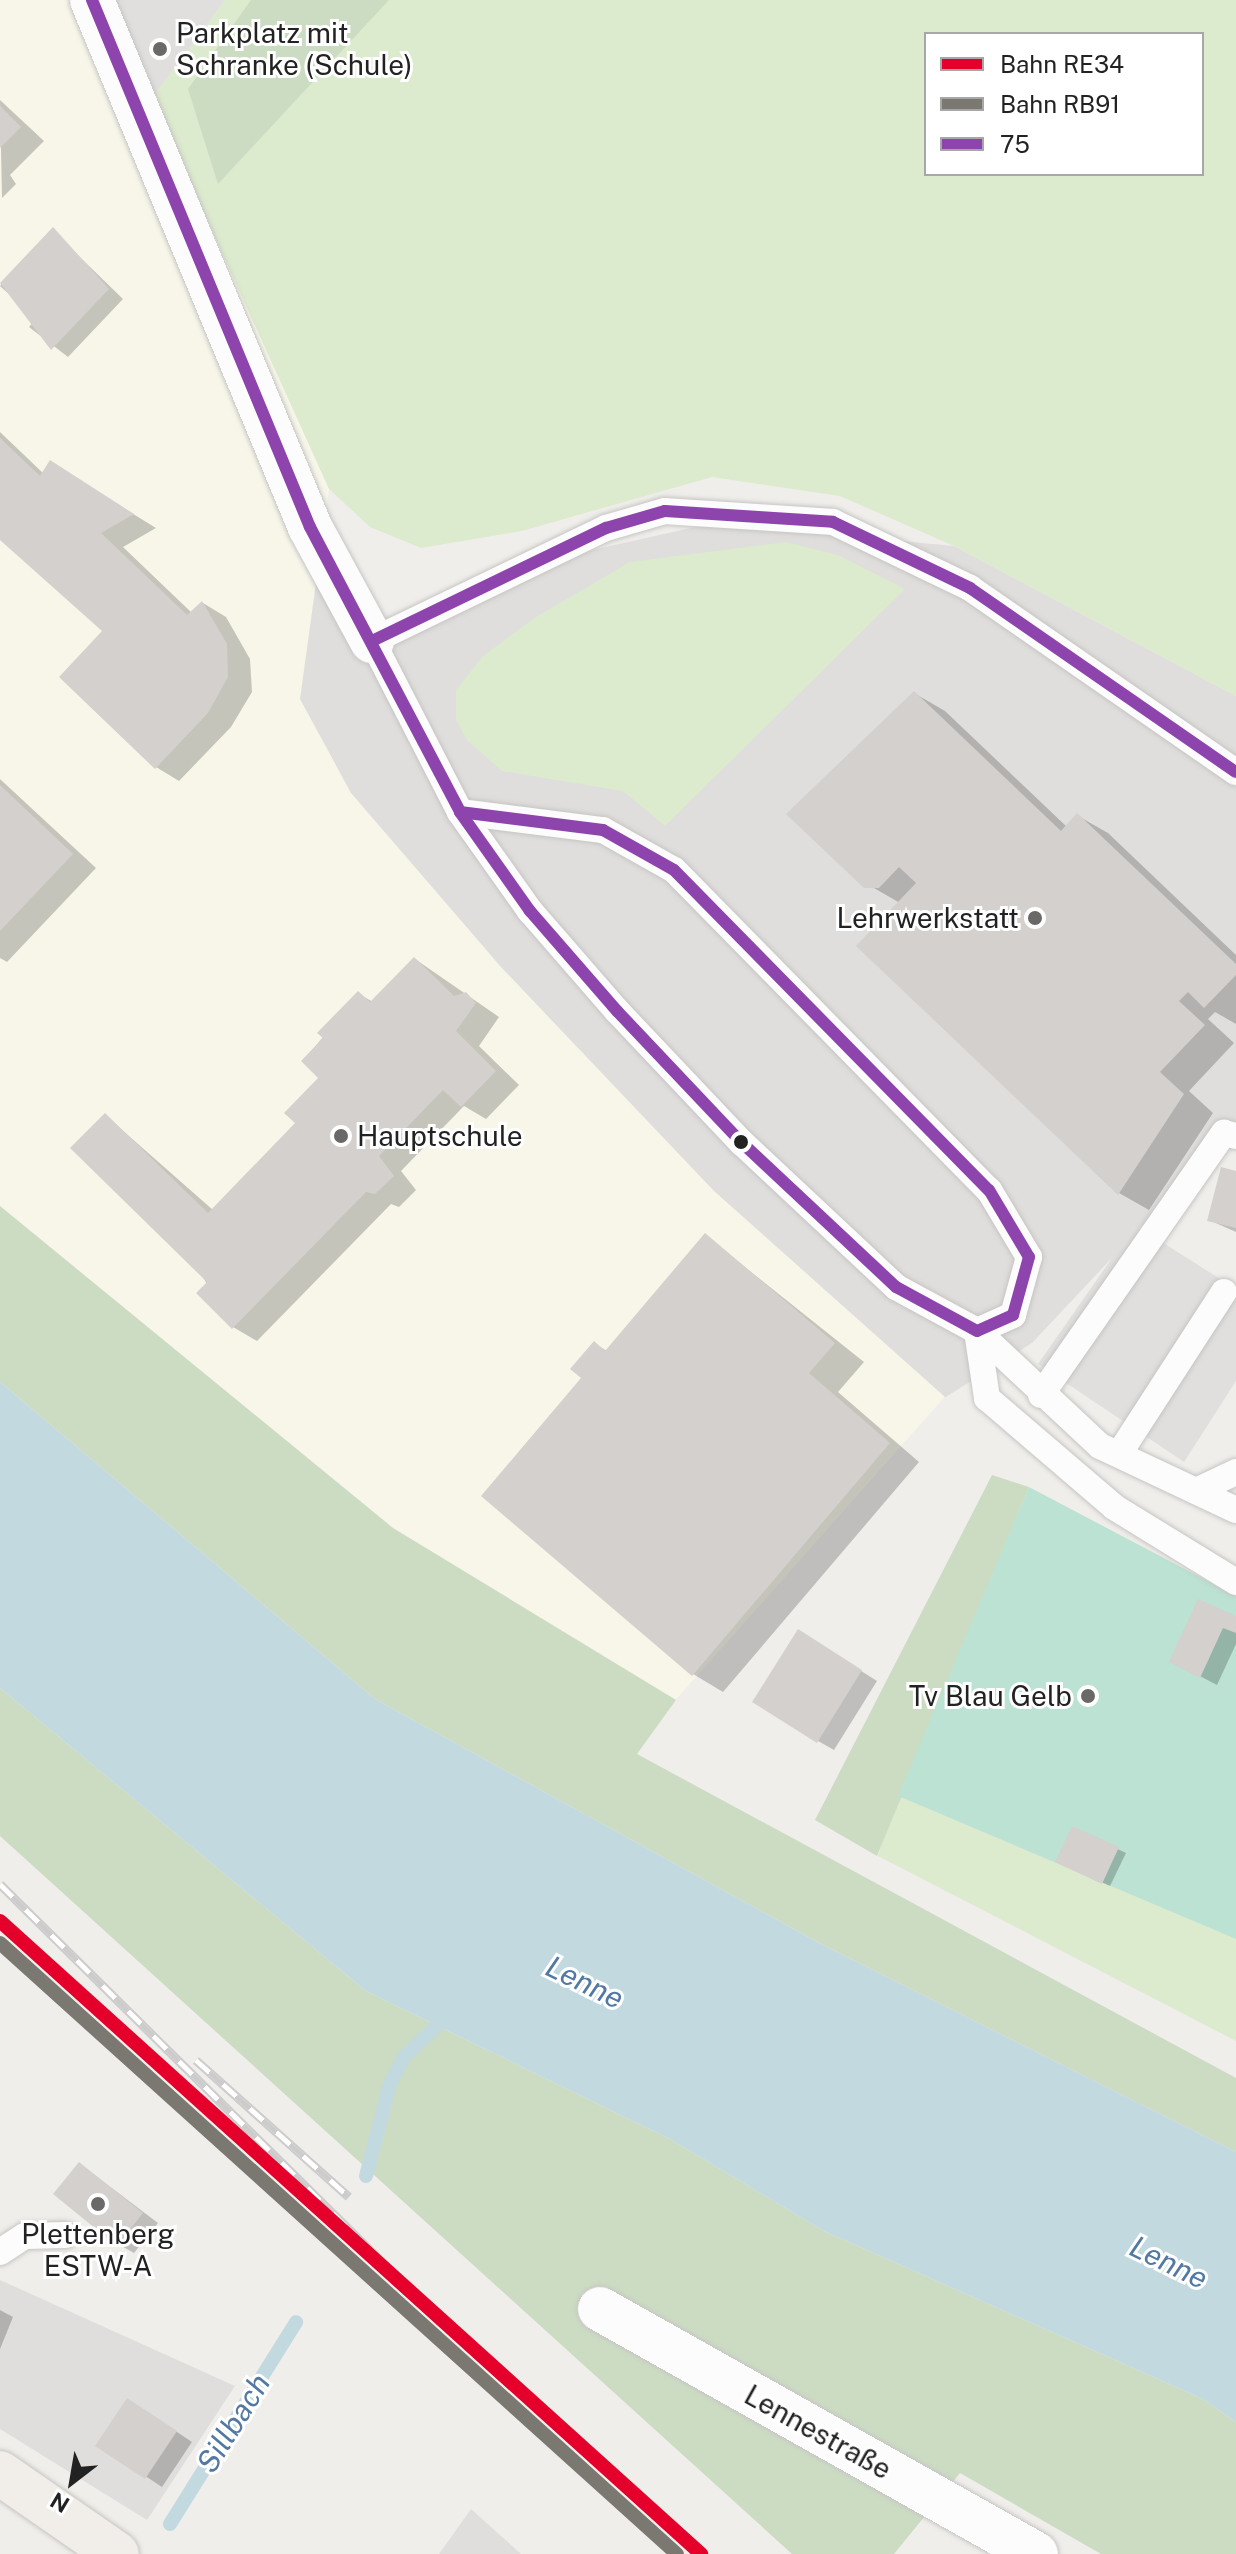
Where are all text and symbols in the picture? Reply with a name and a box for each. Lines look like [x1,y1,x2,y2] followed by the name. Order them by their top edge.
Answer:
[176,16,413,82] place label: Parkplatz mit Schranke (Schule)
[924,32,1204,176] legend
[151,40,169,58] marker: Parkplatz mit Schranke (Schule)
[1000,50,1124,78] text: Bahn RE34
[1000,90,1120,118] text: Bahn RB91
[1000,130,1030,158] text: 75
[836,901,1019,935] place label: Lehrwerkstatt
[1026,909,1044,927] marker: Lehrwerkstatt
[357,1119,523,1153] place label: Hauptschule
[332,1127,350,1145] marker: Hauptschule
[733,1134,749,1150] unlabelled marker
[909,1679,1072,1713] place label: Tv Blau Gelb
[1079,1687,1097,1705] marker: Tv Blau Gelb
[540,1948,630,2016] water label: Lenne
[89,2195,107,2213] marker: Plettenberg ESTW-A
[21,2217,175,2283] place label: Plettenberg ESTW-A
[1124,2228,1214,2296] water label: Lenne
[189,2367,277,2479] water label: Sillbach
[739,2378,897,2486] street label: Lennestraße
[32,2442,112,2522] north arrow
[46,2487,74,2518] text: N

